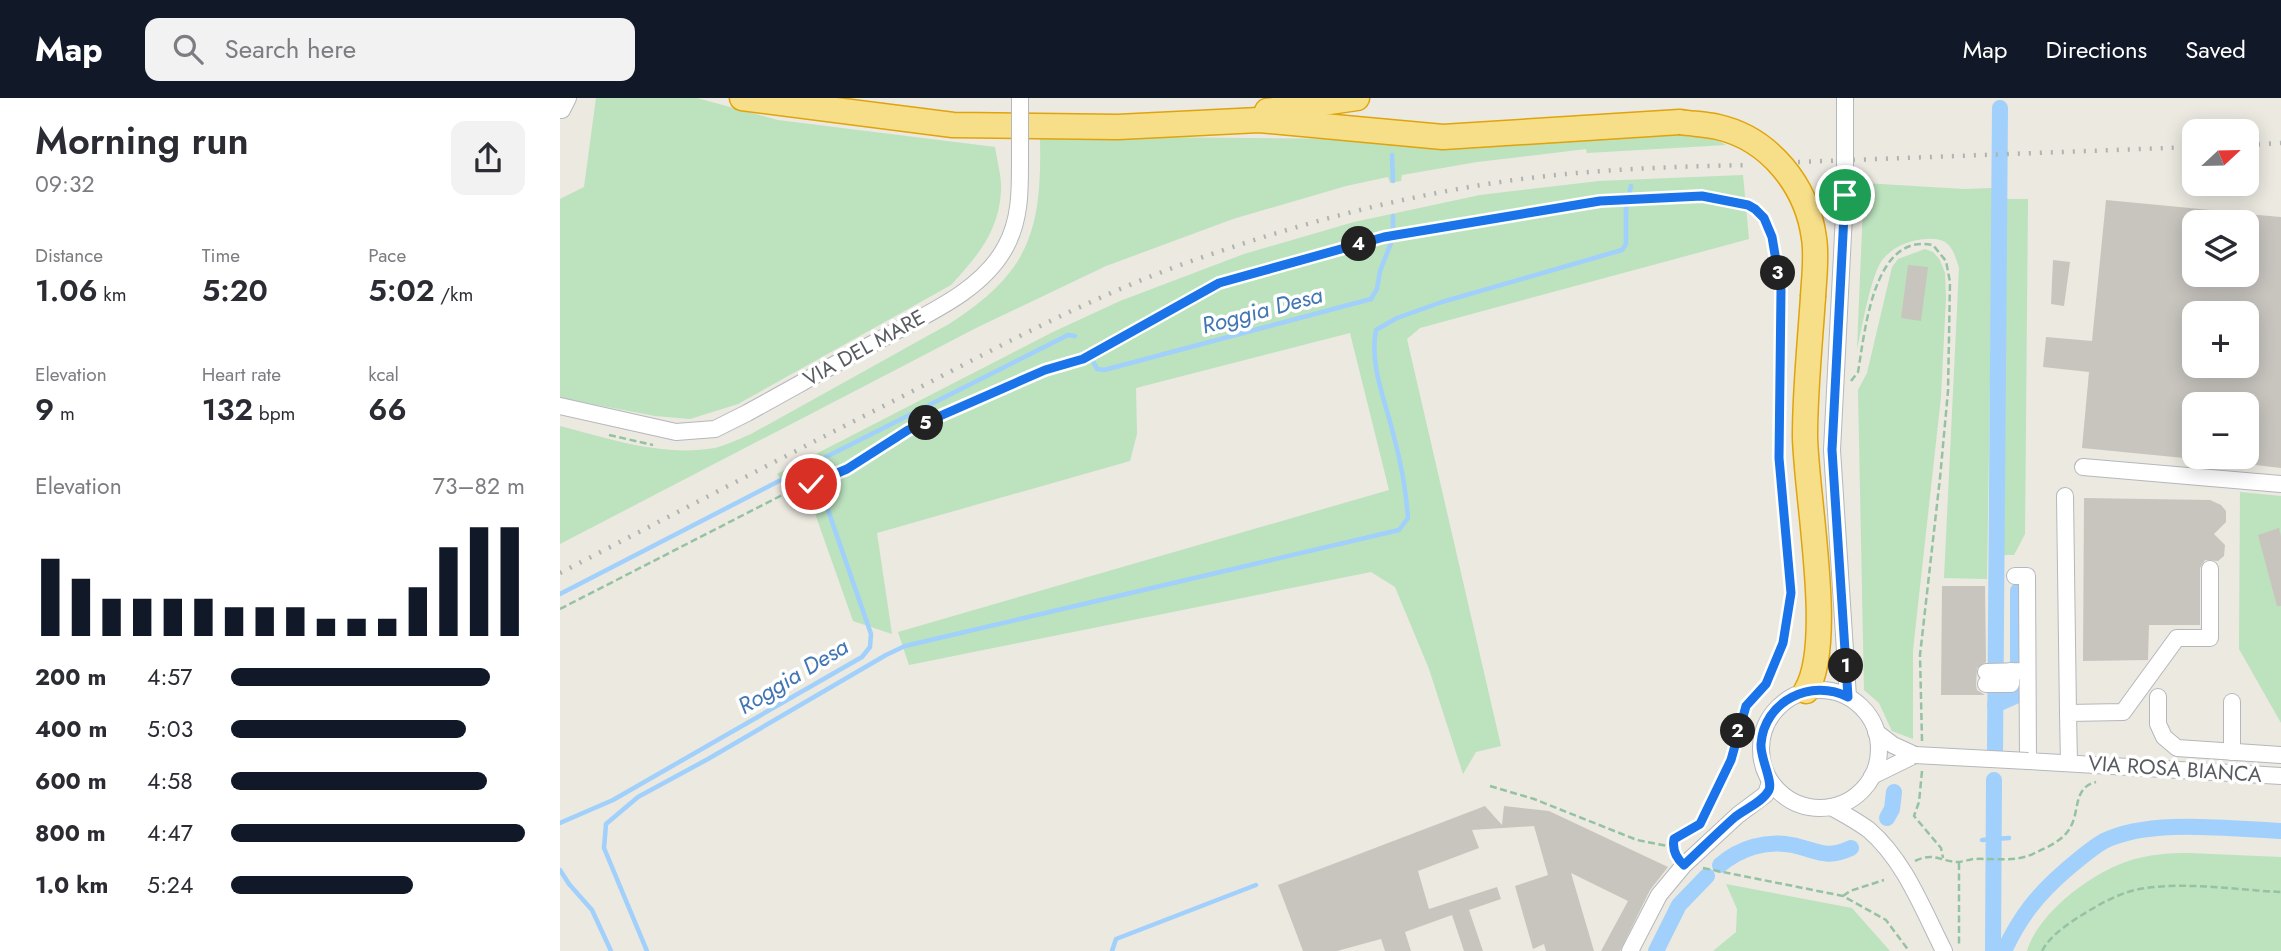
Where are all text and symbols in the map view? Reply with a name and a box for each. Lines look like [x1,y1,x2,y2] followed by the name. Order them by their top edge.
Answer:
[145,18,635,81] search box
[35,26,103,73] text: Map
[169,30,207,68] icon: search
[225,30,356,68] text: Search here
[1963,32,2008,67] text: Map
[2046,32,2147,67] text: Directions
[2185,32,2246,67] text: Saved
[35,113,249,168] text: Morning run
[2182,119,2259,196] north arrow
[2182,119,2259,469] map controls
[451,121,525,195] button: share
[1815,165,1875,225] pin
[35,167,95,201] text: 09:32
[1826,176,1864,214] icon: arrive
[2182,210,2259,287] button: layers
[1342,226,1376,262] pin: 4
[1352,230,1365,257] text: 4
[35,242,103,269] text: Distance
[202,242,240,269] text: Time
[368,242,406,269] text: Pace
[1760,256,1796,290] pin: 3
[1772,259,1783,286] text: 3
[35,269,98,312] text: 1.06
[202,269,268,312] text: 5:20
[368,269,435,312] text: 5:02
[1198,277,1327,342] water label: Roggia Desa
[98,281,127,308] text: km
[435,281,473,308] text: /km
[2182,301,2259,378] button: +
[798,302,930,394] street label: VIA DEL MARE
[35,361,107,388] text: Elevation
[202,361,281,388] text: Heart rate
[368,361,399,388] text: kcal
[35,388,54,431] text: 9
[202,388,253,431] text: 132
[368,388,407,431] text: 66
[2182,392,2259,469] button: −
[54,400,75,427] text: m
[253,400,295,427] text: bpm
[908,406,944,440] pin: 5
[919,409,932,436] text: 5
[781,454,841,514] pin
[792,465,830,503] icon: check
[35,469,122,503] text: Elevation
[433,469,525,503] text: 73–82 m
[731,629,855,722] water label: Roggia Desa
[1828,648,1864,684] pin: 1
[1841,652,1850,679] text: 1
[35,660,106,694] text: 200 m
[147,660,192,694] text: 4:57
[35,712,107,746] text: 400 m
[147,712,193,746] text: 5:03
[1720,714,1756,748] pin: 2
[1731,717,1744,744] text: 2
[2087,748,2263,790] street label: VIA ROSA BIANCA
[35,764,107,798] text: 600 m
[147,764,193,798] text: 4:58
[35,816,106,850] text: 800 m
[147,816,193,850] text: 4:47
[35,868,108,902] text: 1.0 km
[147,868,193,902] text: 5:24

